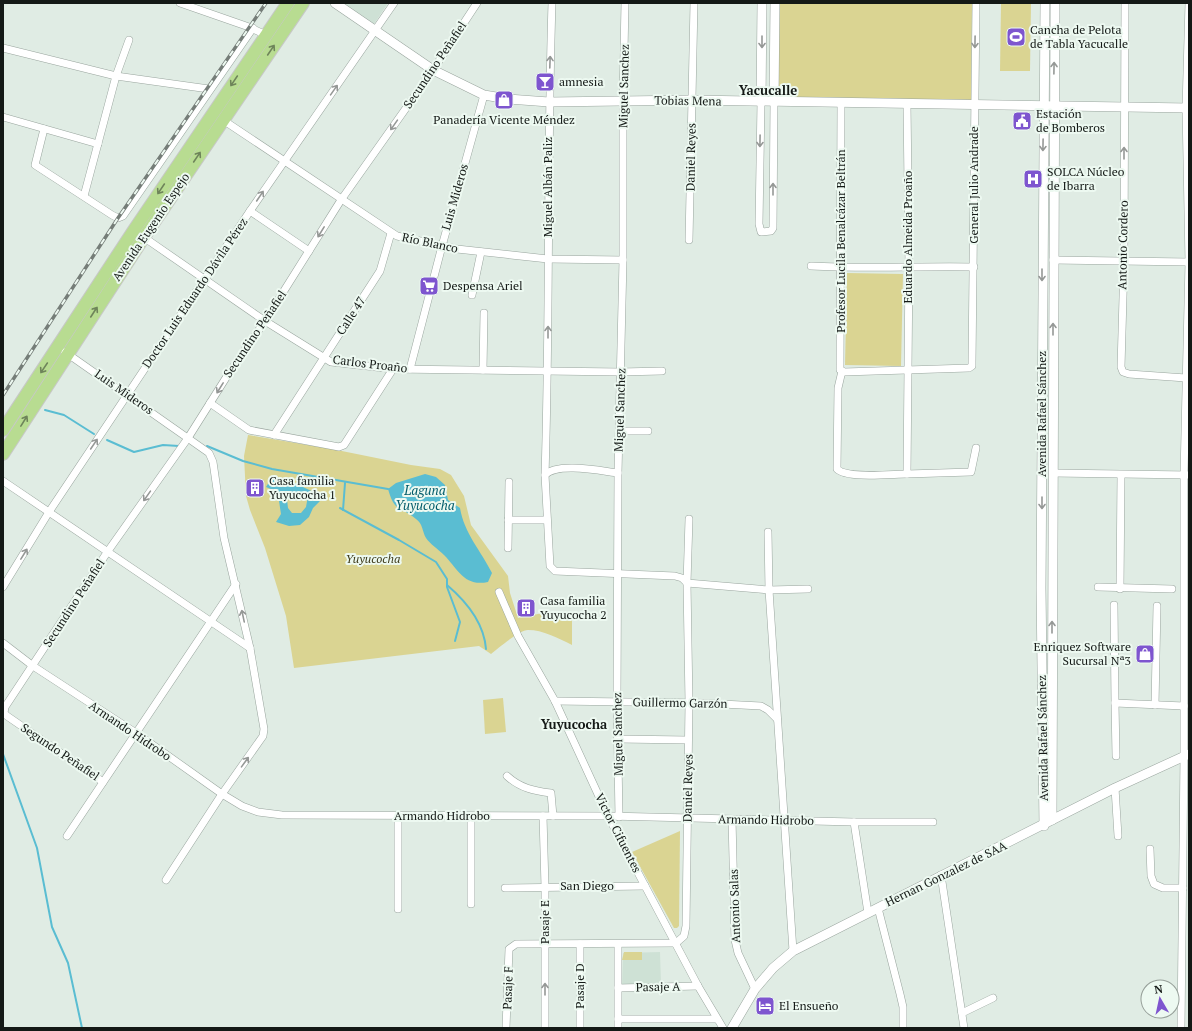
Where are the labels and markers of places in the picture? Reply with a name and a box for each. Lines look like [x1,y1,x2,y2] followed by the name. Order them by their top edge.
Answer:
[1030,22,1128,51] place label: Cancha de Pelota de Tabla Yacucalle
[1005,26,1027,48] sports icon: Cancha de Pelota de Tabla Yacucalle
[534,71,556,93] bar icon: amnesia
[559,74,603,89] place label: amnesia
[493,89,515,111] shop icon: Panadería Vicente Méndez
[1036,106,1105,135] place label: Estación de Bomberos
[1011,110,1033,132] public building icon: Estación de Bomberos
[433,112,575,127] place label: Panadería Vicente Méndez
[1047,164,1125,193] place label: SOLCA Núcleo de Ibarra
[1022,168,1044,190] hospital icon: SOLCA Núcleo de Ibarra
[418,275,440,297] supermarket icon: Despensa Ariel
[443,278,523,293] place label: Despensa Ariel
[269,473,336,502] place label: Casa familia Yuyucocha 1
[244,477,266,499] building icon: Casa familia Yuyucocha 1
[540,593,607,622] place label: Casa familia Yuyucocha 2
[515,597,537,619] building icon: Casa familia Yuyucocha 2
[1034,639,1131,668] place label: Enriquez Software Sucursal Nª3
[1134,643,1156,665] shop icon: Enriquez Software Sucursal Nª3
[754,995,776,1017] hotel icon: El Ensueño
[779,998,839,1013] place label: El Ensueño

